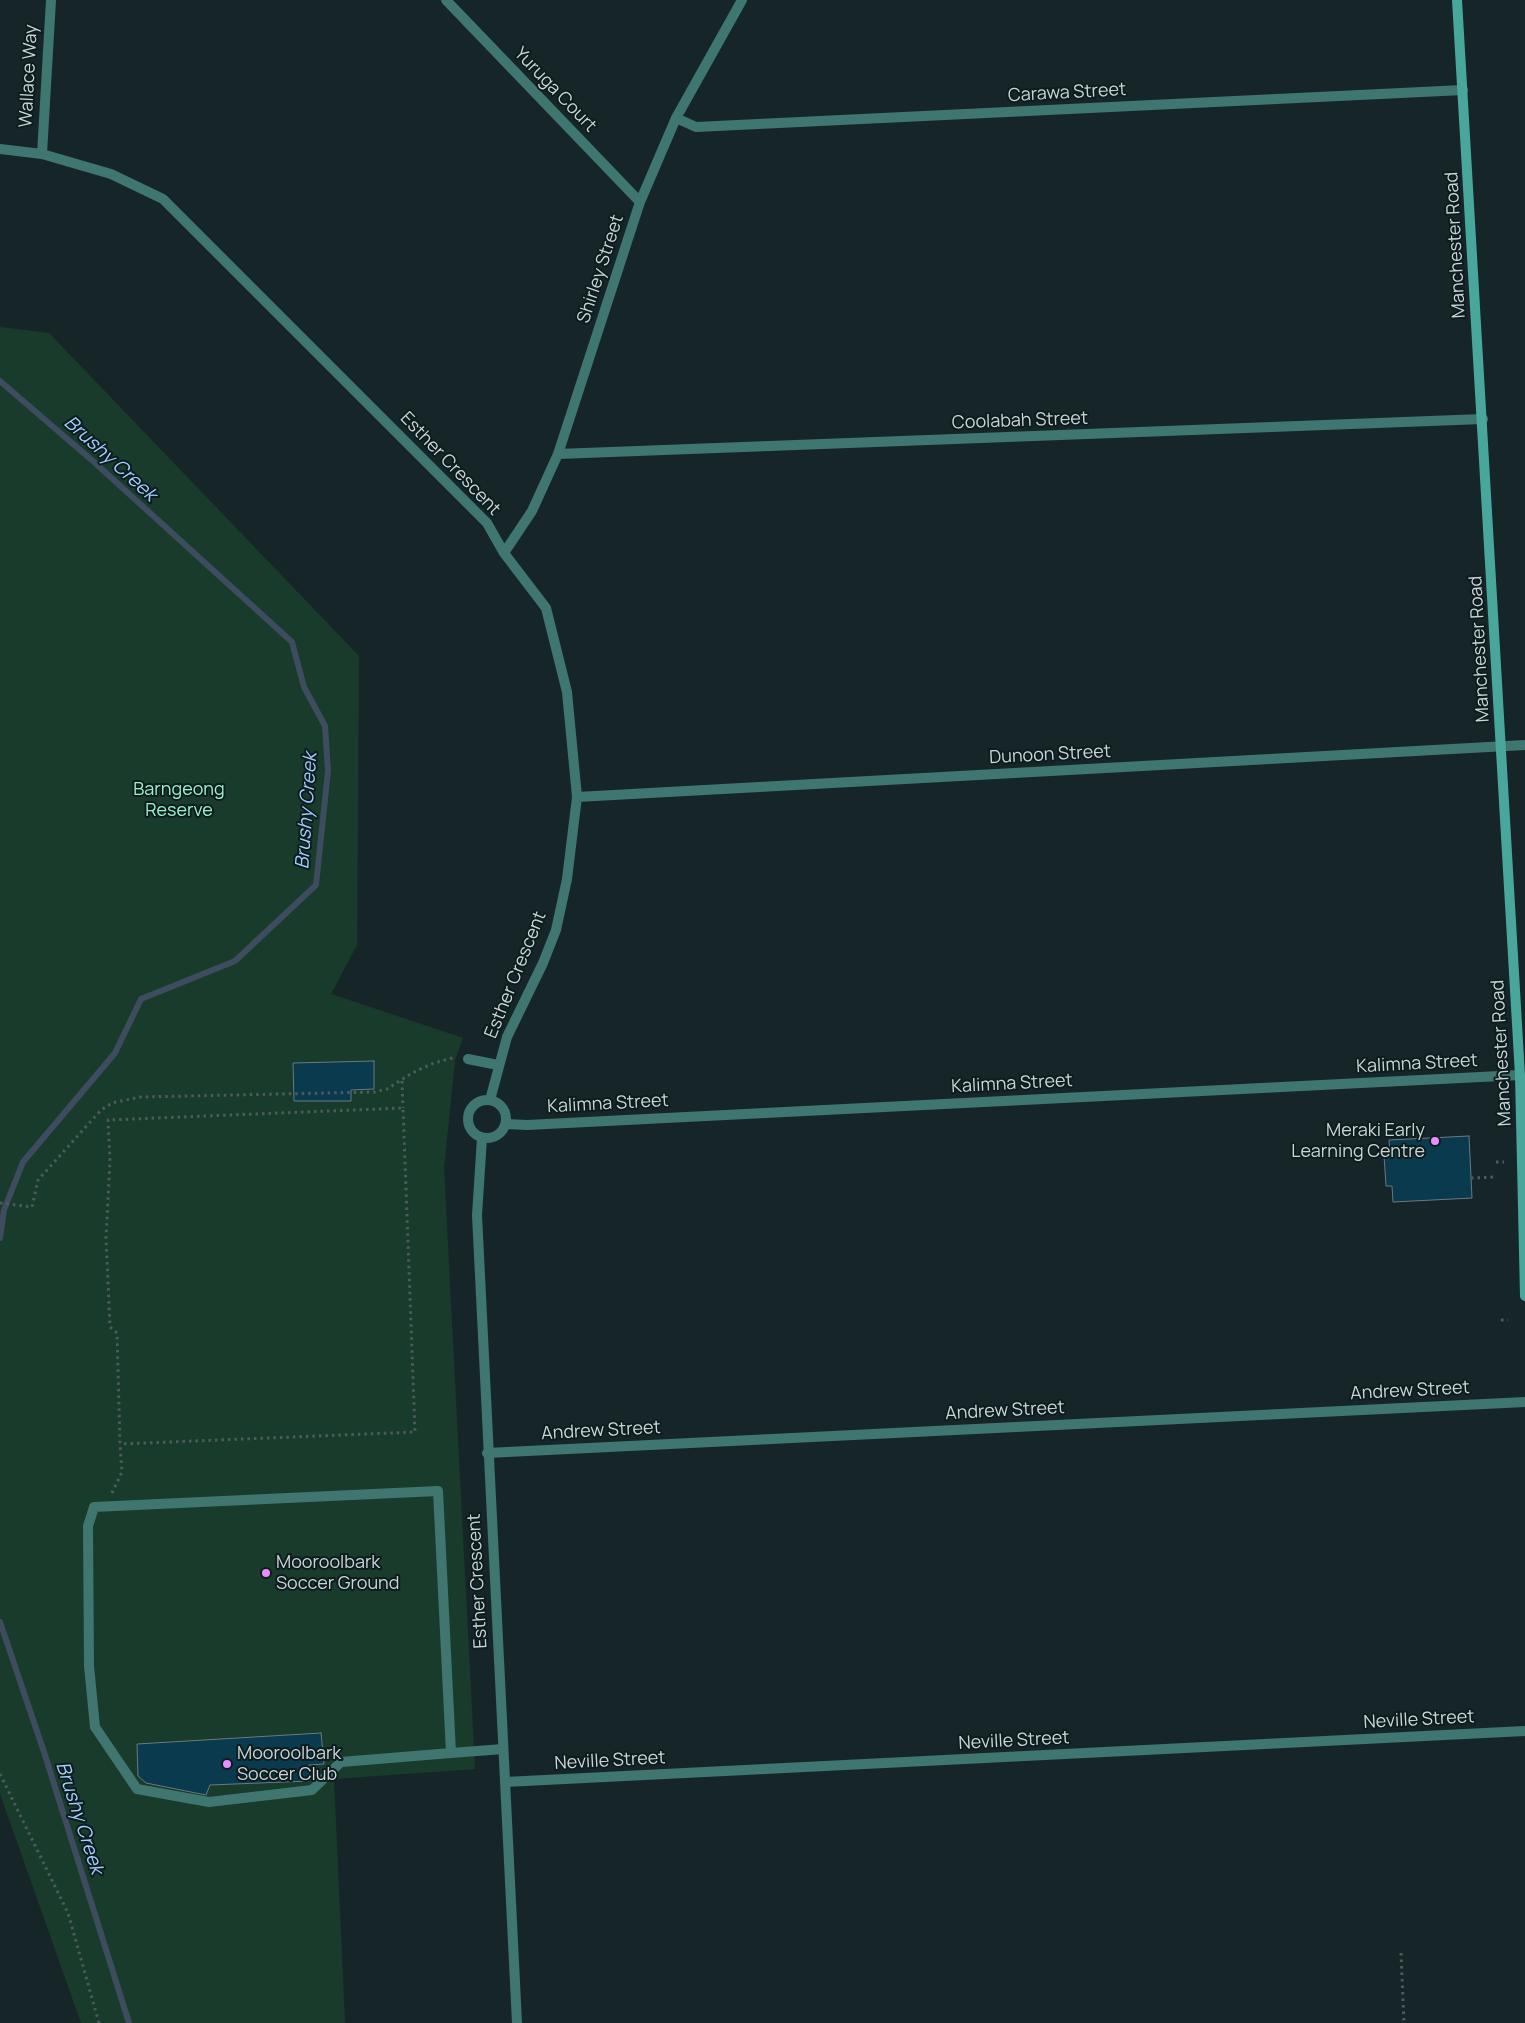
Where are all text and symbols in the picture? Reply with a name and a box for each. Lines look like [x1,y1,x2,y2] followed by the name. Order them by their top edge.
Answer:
[16,24,42,128] street label: Wallace Way
[509,43,601,137] street label: Yuruga Court
[1007,79,1127,107] street label: Carawa Street
[1441,171,1471,319] street label: Manchester Road
[573,212,629,326] street label: Shirley Street
[395,408,505,520] street label: Esther Crescent
[952,408,1088,434] street label: Coolabah Street
[59,411,161,507] water label: Brushy Creek
[1465,575,1495,723] street label: Manchester Road
[989,741,1111,769] street label: Dunoon Street
[292,752,322,870] water label: Brushy Creek
[133,779,225,822] park label: Barngeong Reserve
[481,908,551,1042] street label: Esther Crescent
[1487,979,1517,1127] street label: Manchester Road
[1356,1050,1478,1078] street label: Kalimna Street
[951,1070,1073,1098] street label: Kalimna Street
[547,1090,669,1118] street label: Kalimna Street
[1291,1120,1425,1162] place label: Meraki Early Learning Centre
[1429,1135,1441,1147] marker: Meraki Early Learning Centre
[1350,1377,1470,1405] street label: Andrew Street
[945,1397,1065,1425] street label: Andrew Street
[541,1417,661,1445] street label: Andrew Street
[464,1513,492,1649] street label: Esther Crescent
[276,1552,399,1595] place label: Mooroolbark Soccer Ground
[260,1567,272,1579] marker: Mooroolbark Soccer Ground
[1363,1706,1475,1734] street label: Neville Street
[958,1727,1070,1755] street label: Neville Street
[237,1743,341,1786] place label: Mooroolbark Soccer Club
[554,1747,666,1775] street label: Neville Street
[221,1758,233,1770] marker: Mooroolbark Soccer Club
[50,1759,108,1877] water label: Brushy Creek

